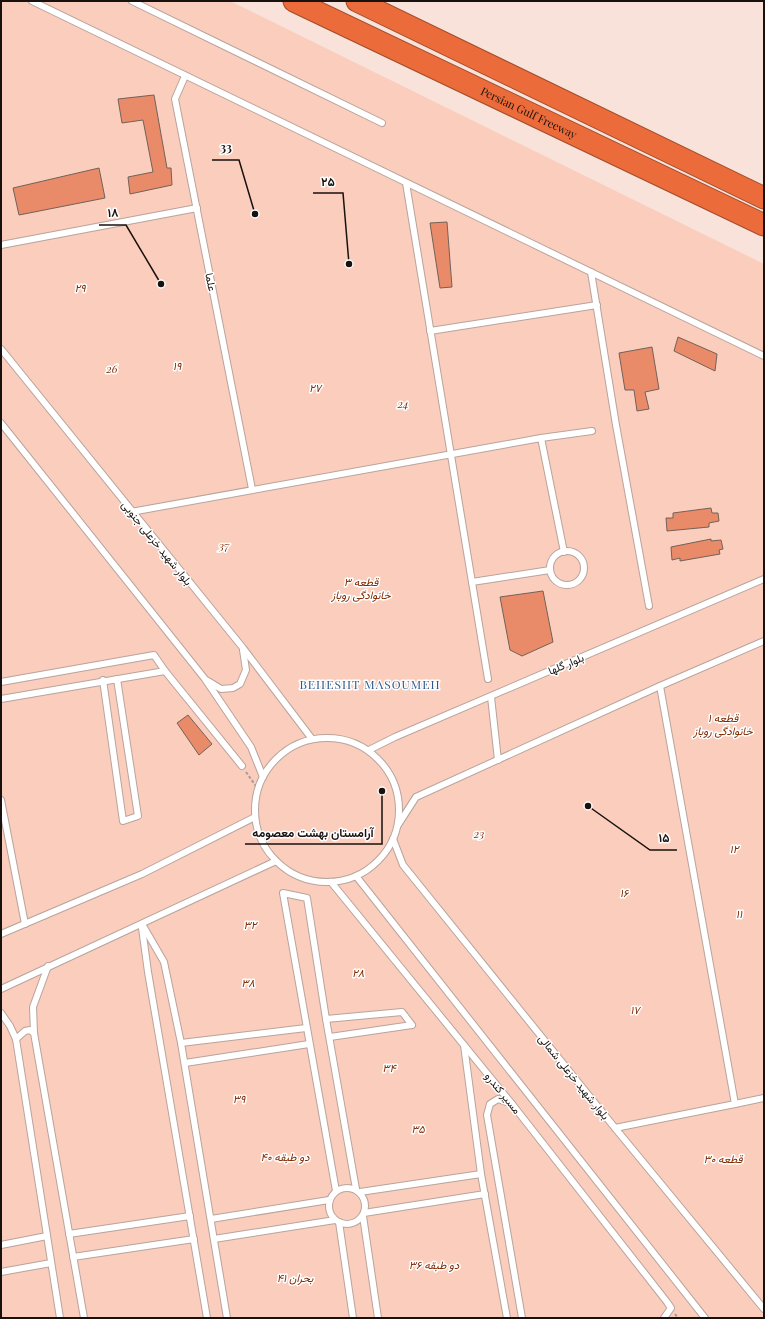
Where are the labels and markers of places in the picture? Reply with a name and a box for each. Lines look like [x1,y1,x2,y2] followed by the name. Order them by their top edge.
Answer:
[212,136,239,160] callout: 33
[313,169,343,193] callout: ۲۵
[99,201,126,225] callout: ۱۸
[245,820,382,844] callout: آرامستان بهشت معصومه
[650,826,677,850] callout: ۱۵

